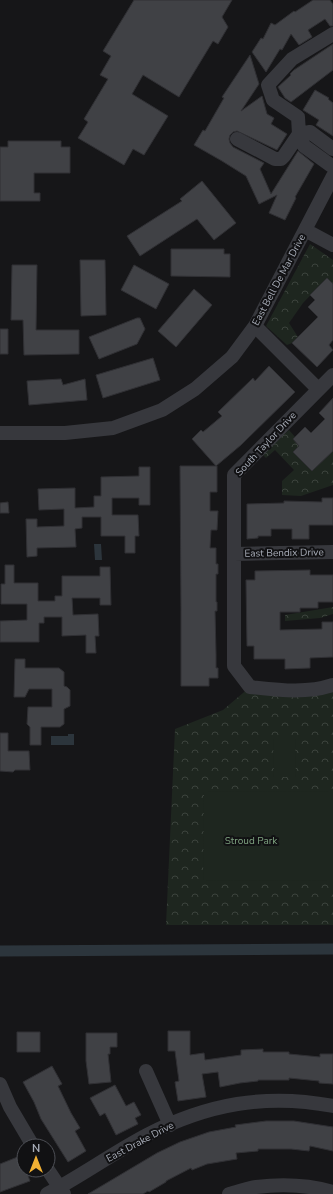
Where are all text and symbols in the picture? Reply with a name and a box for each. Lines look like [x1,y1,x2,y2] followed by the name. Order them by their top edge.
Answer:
[249,232,309,328] street label: East Bell De Mar Drive
[233,409,299,479] street label: South Taylor Drive
[244,545,324,561] street label: East Bendix Drive
[225,834,278,848] park label: Stroud Park
[104,1118,176,1166] street label: East Drake Drive
[16,1138,56,1178] north arrow
[32,1141,40,1156] text: N

